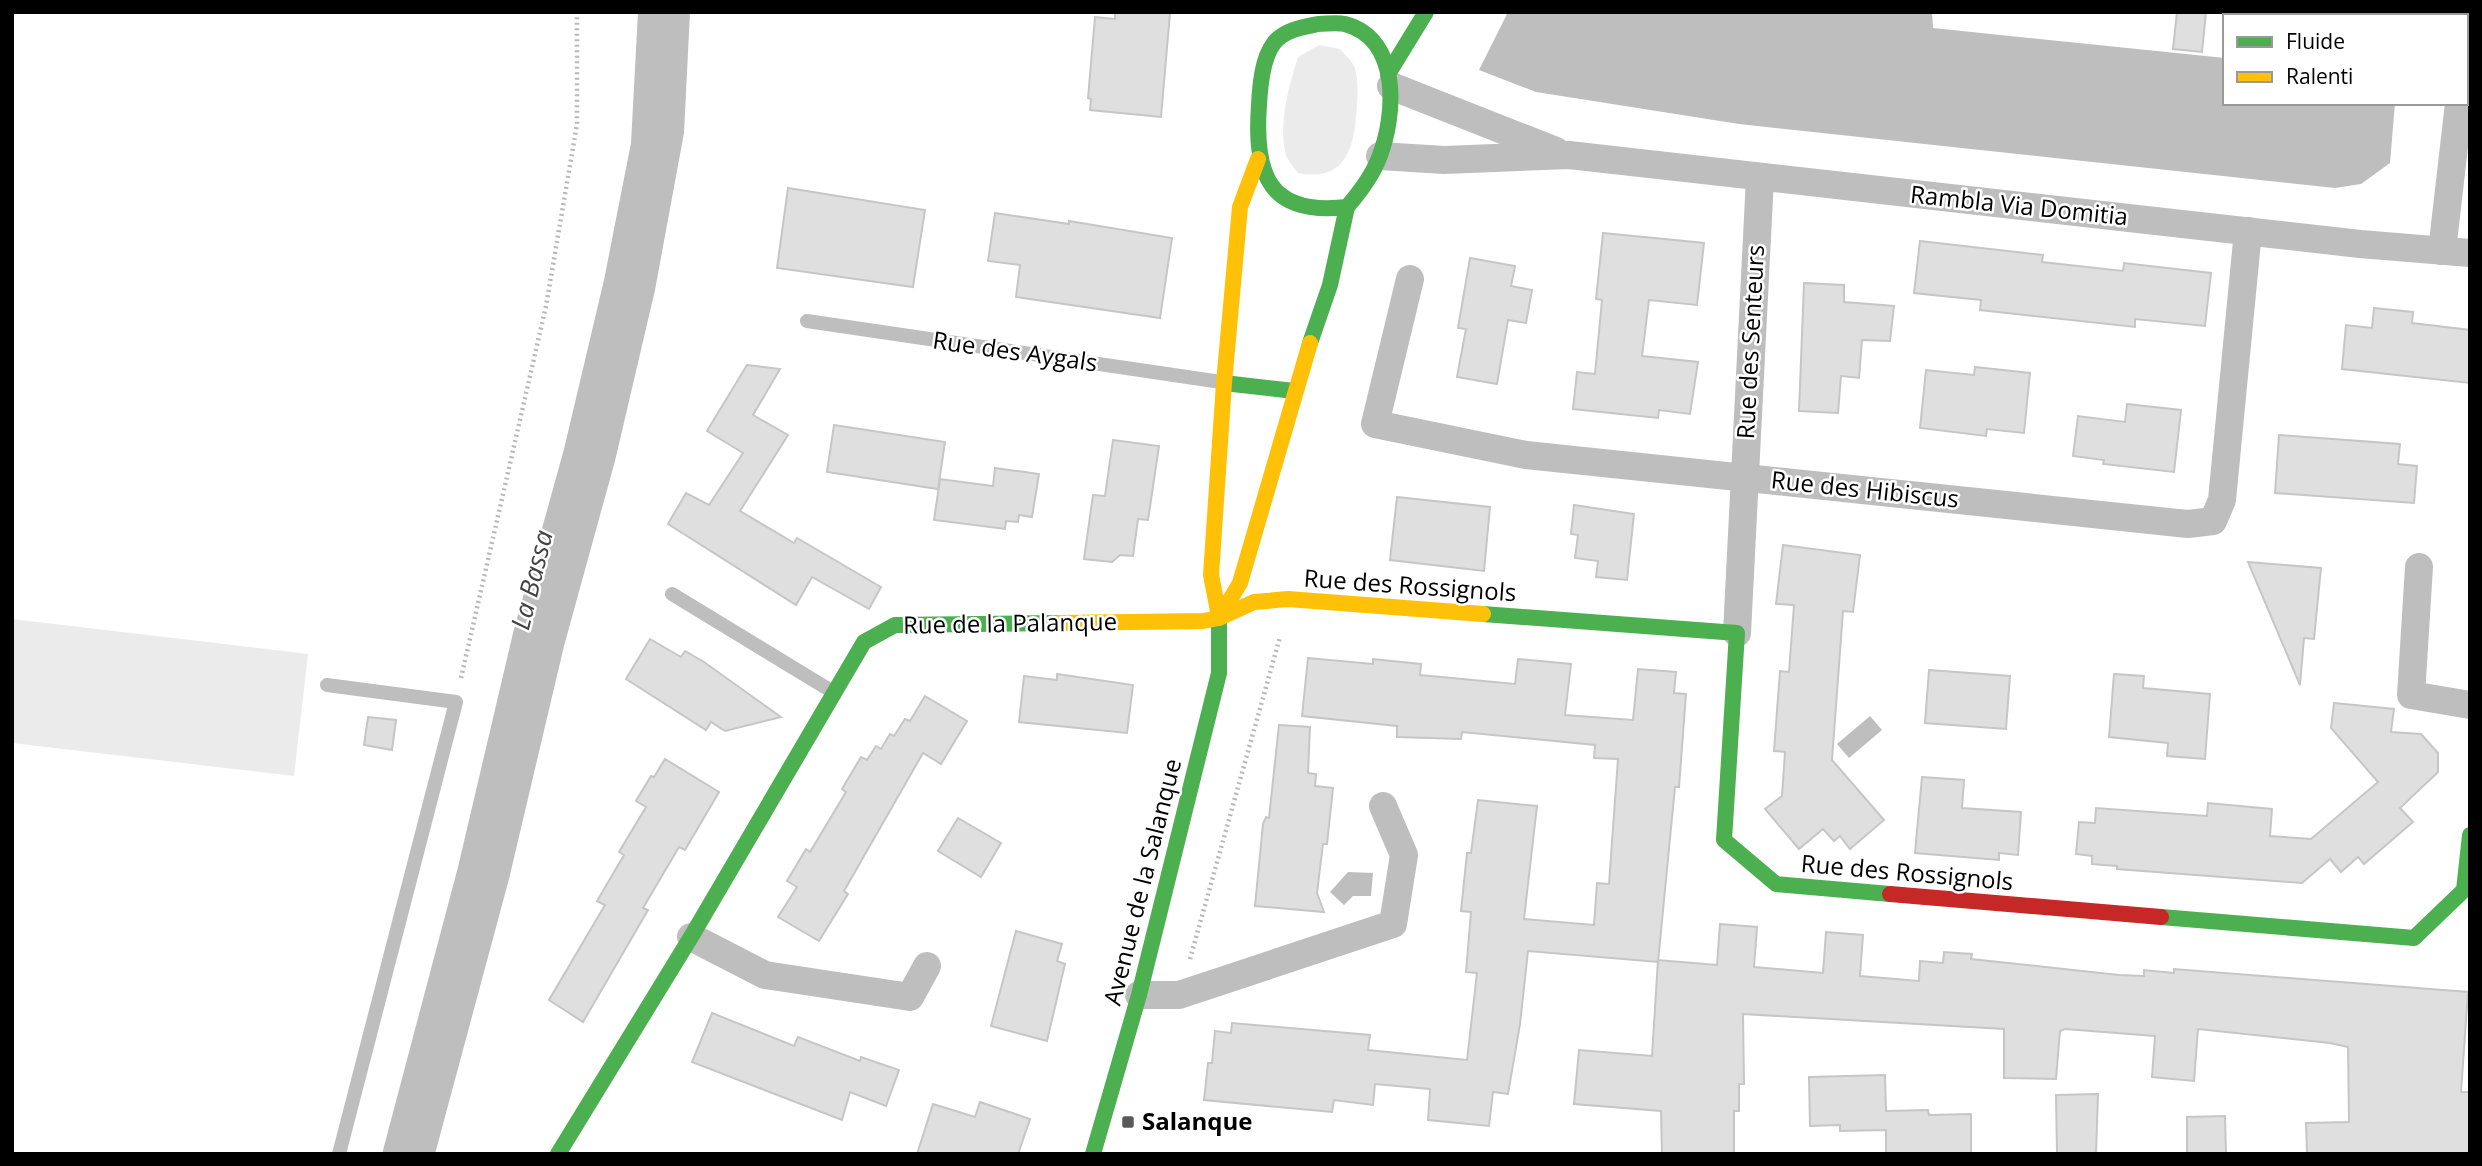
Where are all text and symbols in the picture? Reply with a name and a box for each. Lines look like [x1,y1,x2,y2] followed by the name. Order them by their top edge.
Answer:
[2223,14,2468,105] legend
[2286,27,2345,55] text: Fluide
[2286,62,2353,90] text: Ralenti
[1909,177,2130,232] street label: Rambla Via Domitia
[1728,244,1771,440] street label: Rue des Senteurs
[931,323,1100,378] street label: Rue des Aygals
[1770,462,1961,515] street label: Rue des Hibiscus
[501,526,561,633] water label: La Bassa
[1303,561,1517,608] street label: Rue des Rossignols
[903,604,1117,641] street label: Rue de la Palanque
[1095,755,1188,1009] street label: Avenue de la Salanque
[1800,846,2015,897] street label: Rue des Rossignols
[1142,1104,1252,1137] place label: Salanque
[1120,1114,1136,1130] marker: Salanque

